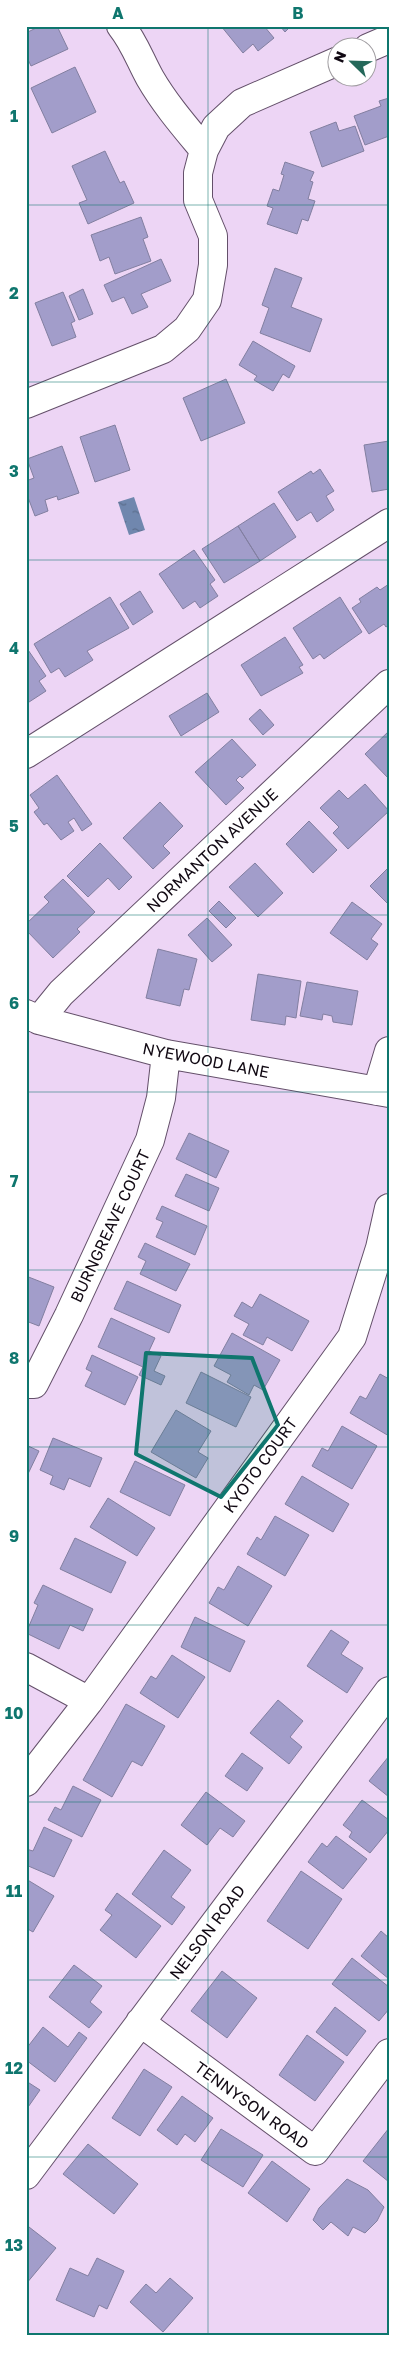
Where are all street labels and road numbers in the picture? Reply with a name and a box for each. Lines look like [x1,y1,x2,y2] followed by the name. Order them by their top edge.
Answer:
[142,784,282,916] street label: NORMANTON AVENUE
[141,1038,271,1082] street label: NYEWOOD LANE
[66,1146,154,1306] street label: BURNGREAVE COURT
[219,1413,301,1517] street label: KYOTO COURT
[165,1881,249,1983] street label: NELSON ROAD
[191,2057,313,2153] street label: TENNYSON ROAD

